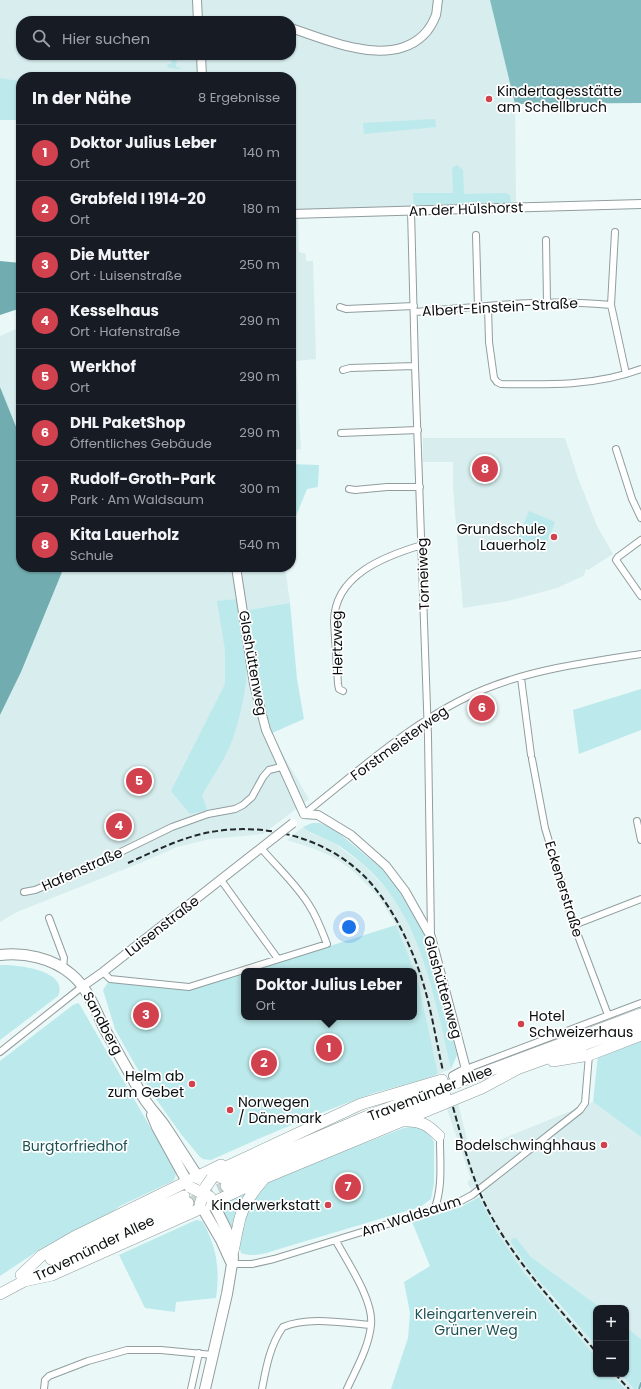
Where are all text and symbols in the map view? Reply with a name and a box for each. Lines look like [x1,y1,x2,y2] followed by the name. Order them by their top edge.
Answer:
[16,16,296,60] search box
[30,27,52,49] icon: search
[62,28,150,49] text: Hier suchen
[497,81,622,117] place label: Kindertagesstätte am Schellbruch
[32,86,131,110] text: In der Nähe
[198,88,280,107] text: 8 Ergebnisse
[484,94,494,104] marker: Kindertagesstätte am Schellbruch
[70,132,217,153] text: Doktor Julius Leber
[43,143,47,162] text: 1
[243,143,280,162] text: 140 m
[70,154,90,173] text: Ort
[70,188,206,209] text: Grabfeld I 1914-20
[409,197,523,221] street label: An der Hülshorst
[41,199,49,218] text: 2
[243,199,280,218] text: 180 m
[70,210,90,229] text: Ort
[70,244,149,265] text: Die Mutter
[41,255,49,274] text: 3
[239,255,280,274] text: 250 m
[70,266,182,285] text: Ort · Luisenstraße
[422,293,579,321] street label: Albert-Einstein-Straße
[70,300,159,321] text: Kesselhaus
[41,311,49,330] text: 4
[239,311,280,330] text: 290 m
[70,322,180,341] text: Ort · Hafenstraße
[70,356,136,377] text: Werkhof
[41,367,49,386] text: 5
[239,367,280,386] text: 290 m
[70,378,90,397] text: Ort
[70,412,185,433] text: DHL PaketShop
[41,423,49,442] text: 6
[239,423,280,442] text: 290 m
[70,434,212,453] text: Öffentliches Gebäude
[472,454,498,484] pin: 8
[70,468,216,489] text: Rudolf-Groth-Park
[42,479,48,498] text: 7
[239,479,280,498] text: 300 m
[70,490,204,509] text: Park · Am Waldsaum
[457,519,546,555] place label: Grundschule Lauerholz
[70,524,179,545] text: Kita Lauerholz
[549,532,559,542] marker: Grundschule Lauerholz
[41,535,49,554] text: 8
[239,535,280,554] text: 540 m
[412,537,434,611] street label: Torneiweg
[70,546,113,565] text: Schule
[234,609,272,717] street label: Glashüttenweg
[326,610,348,676] street label: Hertzweg
[469,693,495,723] pin: 6
[346,701,452,785] street label: Forstmeisterweg
[126,766,152,796] pin: 5
[106,811,132,841] pin: 4
[540,838,588,940] street label: Eckenerstraße
[38,842,126,896] street label: Hafenstraße
[121,891,203,961] street label: Luisenstraße
[339,917,359,937] your location
[419,933,467,1041] street label: Glashüttenweg
[241,968,417,1020] popup
[256,974,402,995] text: Doktor Julius Leber
[78,988,128,1058] street label: Sandberg
[256,996,276,1015] text: Ort
[133,1000,159,1030] pin: 3
[529,1006,633,1042] place label: Hotel Schweizerhaus
[516,1019,526,1029] marker: Hotel Schweizerhaus
[316,1033,342,1063] pin: 1
[251,1048,277,1078] pin: 2
[365,1060,495,1126] street label: Travemünder Allee
[108,1066,184,1102] place label: Helm ab zum Gebet
[187,1079,197,1089] marker: Helm ab zum Gebet
[238,1092,323,1128] place label: Norwegen / Dänemark
[225,1105,235,1115] marker: Norwegen / Dänemark
[455,1135,596,1155] place label: Bodelschwinghhaus
[22,1136,128,1156] park label: Burgtorfriedhof
[599,1140,609,1150] marker: Bodelschwinghhaus
[335,1172,361,1202] pin: 7
[359,1190,463,1242] street label: Am Waldsaum
[211,1195,320,1215] place label: Kinderwerkstatt
[323,1200,333,1210] marker: Kinderwerkstatt
[30,1210,158,1286] street label: Travemünder Allee
[415,1304,537,1340] park label: Kleingartenverein Grüner Weg
[593,1305,629,1377] map controls
[593,1305,629,1341] button: +
[593,1341,629,1377] button: −

